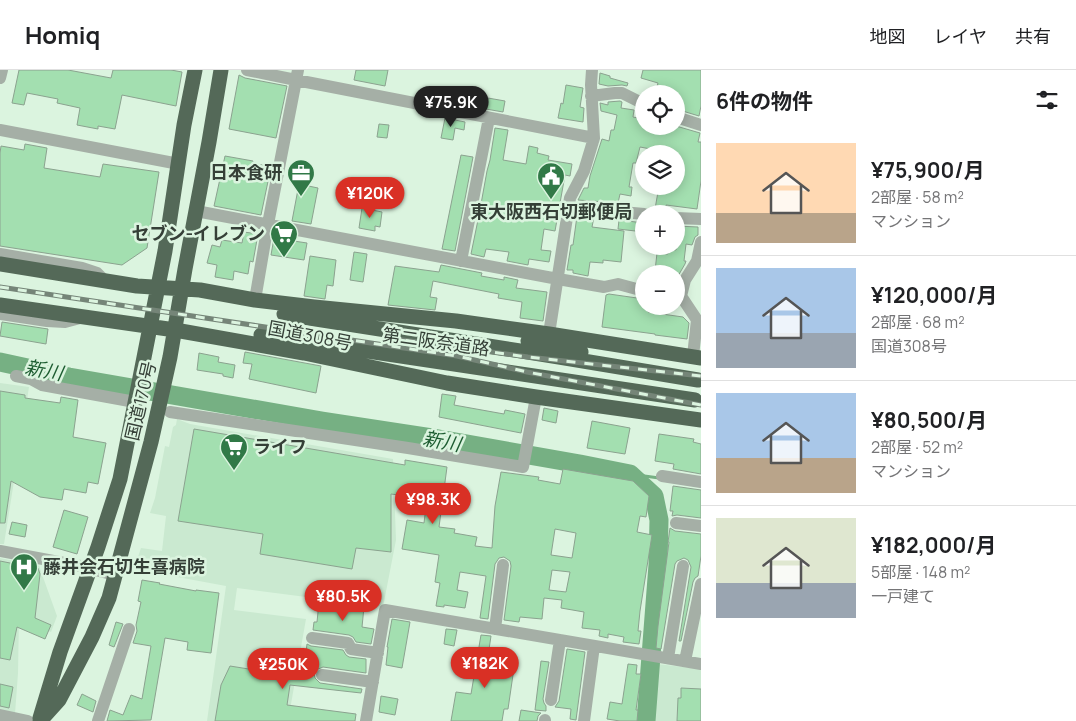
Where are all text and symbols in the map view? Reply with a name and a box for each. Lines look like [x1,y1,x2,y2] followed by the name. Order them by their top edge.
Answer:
[25,18,100,51] text: Homiq
[870,24,906,48] text: 地図
[934,24,987,48] text: レイヤ
[1015,24,1051,48] text: 共有
[410,85,492,128] pin: ¥75.9K
[635,85,685,315] map controls
[635,85,685,135] button: locate
[1033,86,1061,114] icon: filters
[716,87,813,115] text: 6件の物件
[425,91,477,113] text: ¥75.9K
[635,145,685,195] button: layers
[871,156,985,184] text: ¥75,900/月
[286,158,316,197] office icon: 日本食研
[210,160,282,184] place label: 日本食研
[536,161,566,200] public building icon: 東大阪西石切郵便局
[756,163,816,223] icon: home
[335,176,405,219] pin: ¥120K
[346,182,394,204] text: ¥120K
[871,186,964,208] text: 2部屋 · 58 m²
[470,199,632,223] place label: 東大阪西石切郵便局
[635,205,685,255] button: +
[871,210,951,232] text: マンション
[269,219,299,258] supermarket icon: セブン-イレブン
[131,221,265,245] place label: セブン-イレブン
[635,265,685,315] button: −
[871,281,997,309] text: ¥120,000/月
[756,288,816,348] icon: home
[871,311,965,333] text: 2部屋 · 68 m²
[266,315,354,355] street label: 国道308号
[381,322,491,360] street label: 第二阪奈道路
[871,335,947,357] text: 国道308号
[23,354,67,386] water label: 新川
[119,359,161,443] street label: 国道170号
[871,406,987,434] text: ¥80,500/月
[756,413,816,473] icon: home
[421,425,465,457] water label: 新川
[219,432,249,471] supermarket icon: ライフ
[253,434,307,458] place label: ライフ
[871,436,963,458] text: 2部屋 · 52 m²
[871,460,951,482] text: マンション
[392,482,474,525] pin: ¥98.3K
[406,488,460,510] text: ¥98.3K
[871,531,996,559] text: ¥182,000/月
[756,538,816,598] icon: home
[9,552,39,591] hospital icon: 藤井会石切生喜病院
[43,554,205,578] place label: 藤井会石切生喜病院
[871,561,970,583] text: 5部屋 · 148 m²
[302,580,384,622] pin: ¥80.5K
[316,585,370,607] text: ¥80.5K
[871,585,935,607] text: 一戸建て
[450,646,520,689] pin: ¥182K
[248,648,318,690] pin: ¥250K
[462,652,508,674] text: ¥182K
[258,653,308,675] text: ¥250K

